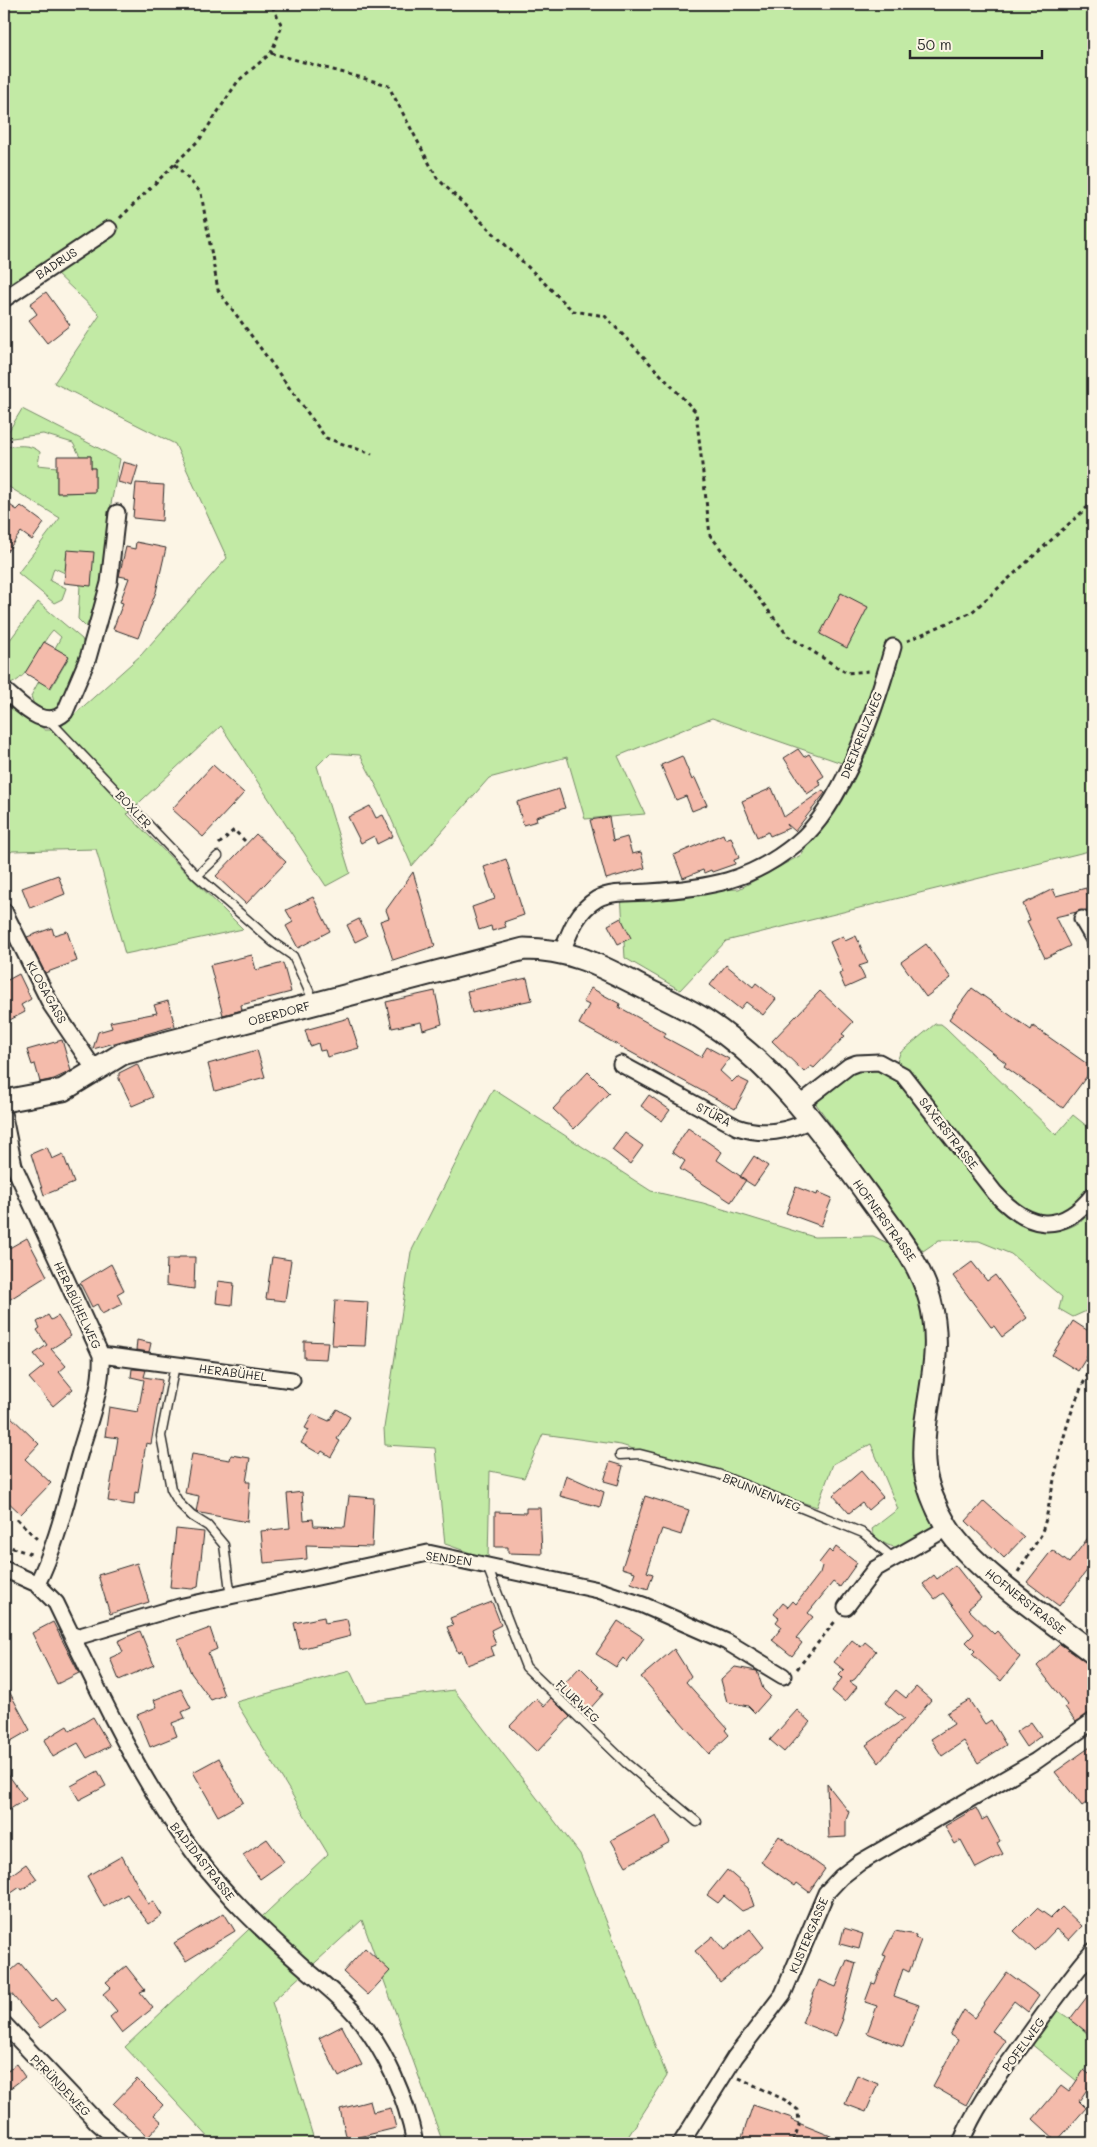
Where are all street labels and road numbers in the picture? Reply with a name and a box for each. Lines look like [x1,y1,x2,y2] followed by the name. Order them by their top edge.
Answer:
[32,244,80,282] street label: BADRUS
[836,689,886,781] street label: DREIKREUZWEG
[113,787,155,831] street label: BOXLER
[23,958,71,1026] street label: KLOSAGASS
[246,997,312,1029] street label: OBERDORF
[916,1094,982,1172] street label: SAXERSTRASSE
[694,1098,734,1130] street label: STÜRA
[850,1176,920,1264] street label: HOFNERSTRASSE
[51,1259,105,1351] street label: HERABÜHELWEG
[198,1360,269,1384] street label: HERABÜHEL
[721,1469,804,1515] street label: BRUNNENWEG
[425,1547,473,1569] street label: SENDEN
[982,1565,1070,1638] street label: HOFNERSTRASSE
[553,1676,603,1726] street label: FLURWEG
[167,1818,239,1904] street label: BADIDASTRASSE
[785,1895,831,1975] street label: KUSTERGASSE
[998,2014,1048,2074] street label: POFELWEG
[27,2051,95,2119] street label: PFRÜNDEWEG

